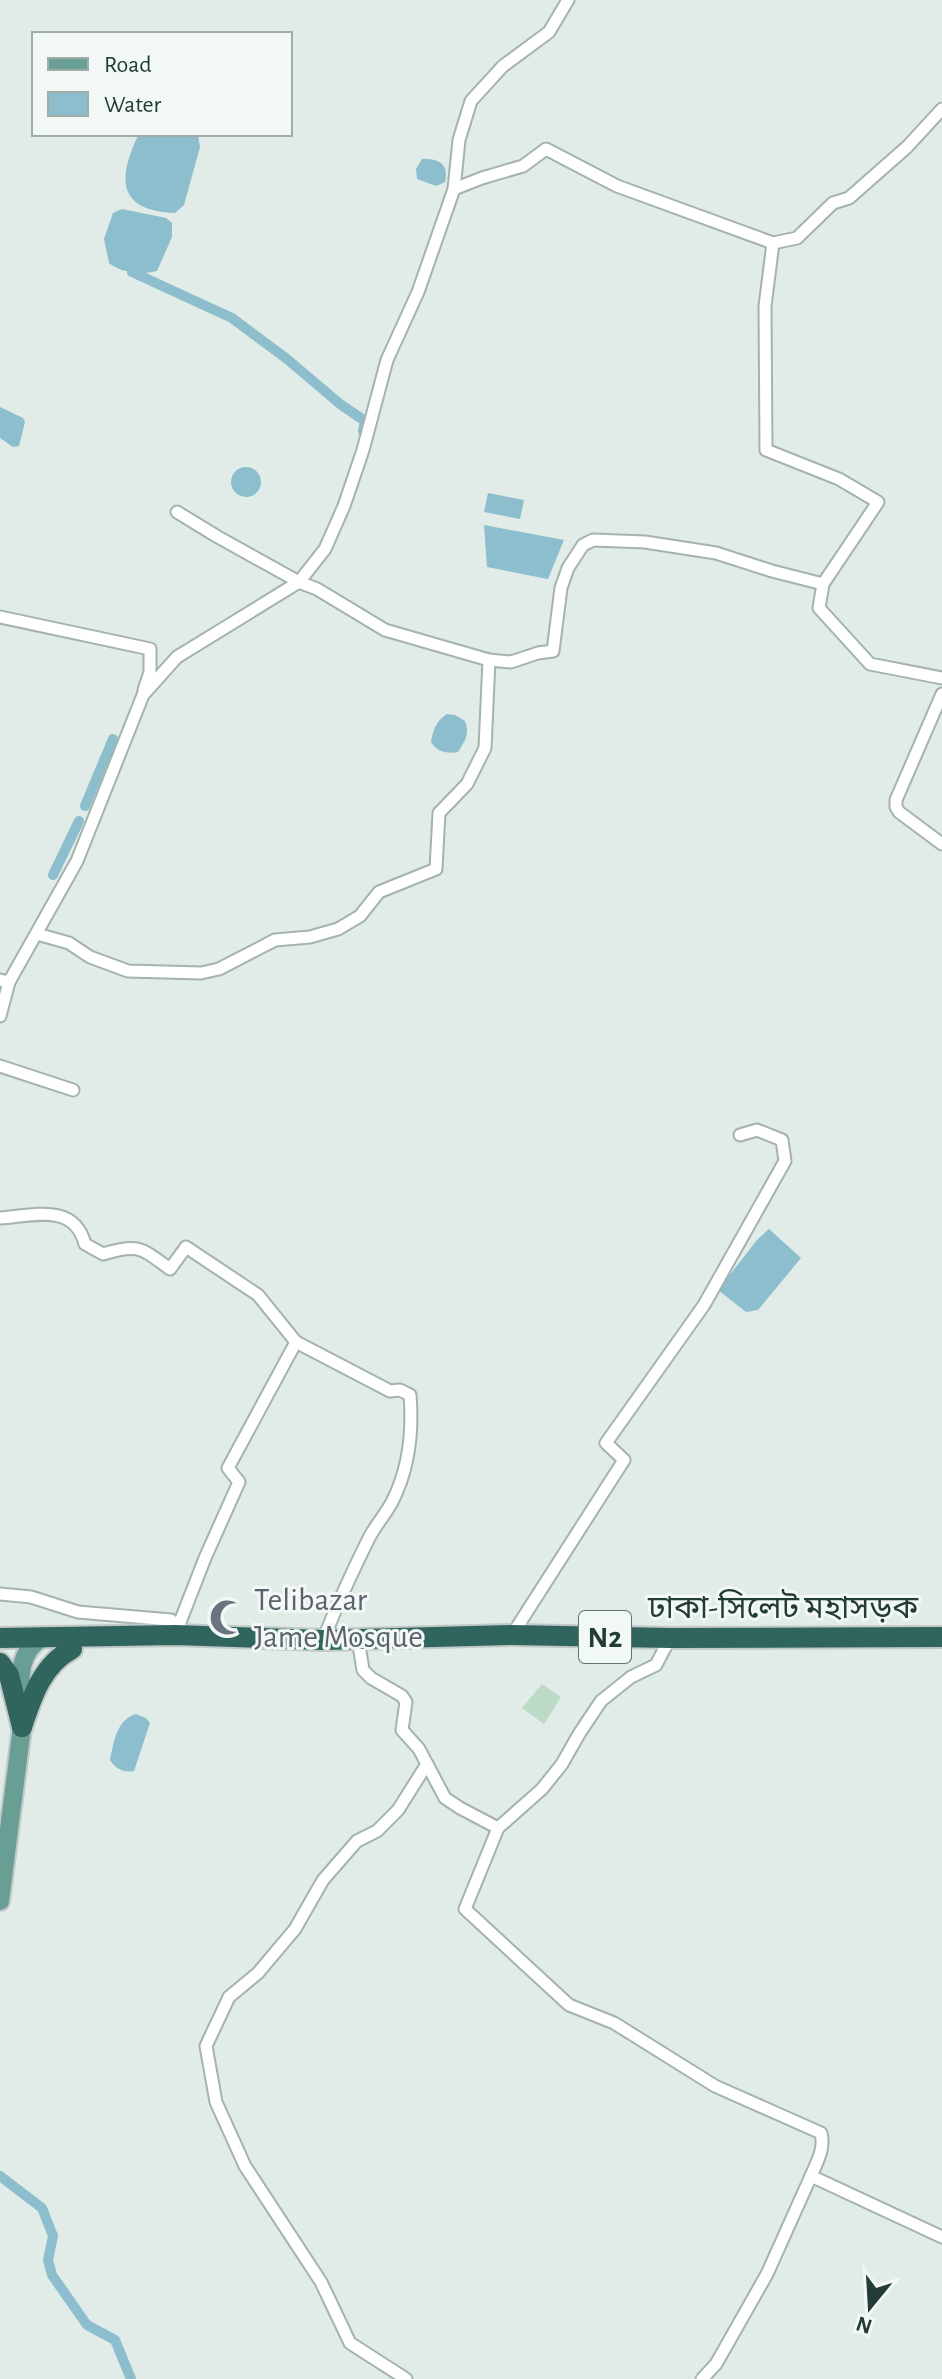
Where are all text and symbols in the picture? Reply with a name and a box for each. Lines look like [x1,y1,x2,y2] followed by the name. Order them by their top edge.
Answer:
[32,32,292,136] legend
[104,53,152,77] text: Road
[104,93,162,117] text: Water
[254,1584,423,1653] place label: Telibazar Jame Mosque
[647,1589,919,1624] street label: ঢাকা-সিলেট মহাসড়ক
[209,1598,247,1636] mosque icon: Telibazar Jame Mosque
[579,1611,631,1663] road number: N2
[830,2267,910,2347] north arrow
[853,2312,875,2338] text: N

